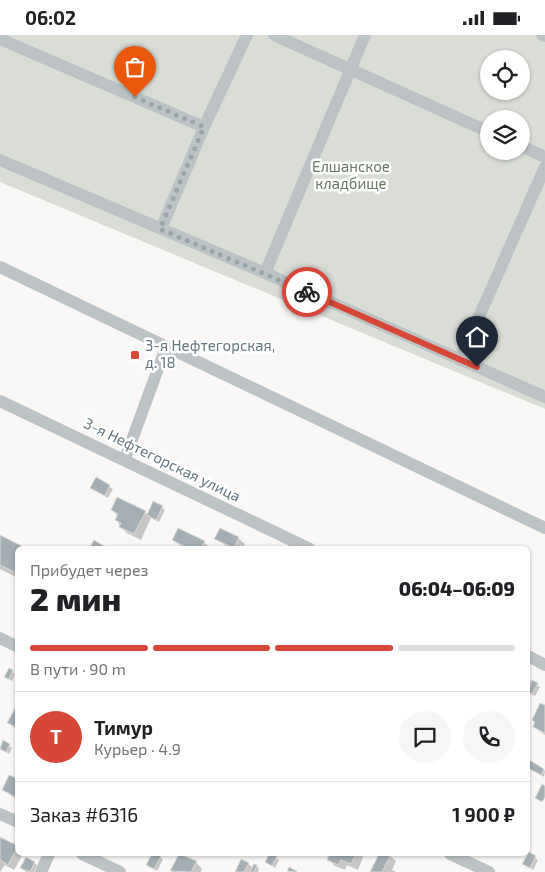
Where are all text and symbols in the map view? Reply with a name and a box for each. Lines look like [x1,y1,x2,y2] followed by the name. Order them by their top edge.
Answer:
[25,6,76,29] text: 06:02
[114,46,156,97] pin
[480,50,530,160] map controls
[480,50,530,100] button: locate
[121,53,149,81] icon: bag
[480,110,530,160] button: layers
[312,157,390,192] park label: Елшанское кладбище
[282,267,332,317] courier
[293,278,321,306] icon: bike
[456,316,498,367] pin
[463,323,491,351] icon: home
[145,336,275,371] place label: 3-я Нефтегорская, д. 18
[129,349,141,361] marker: 3-я Нефтегорская, д. 18
[81,413,244,506] street label: 3-я Нефтегорская улица
[30,560,148,579] text: Прибудет через
[399,577,515,600] text: 06:04–06:09
[30,579,121,617] text: 2 мин
[30,659,126,678] text: В пути · 90 m
[399,711,451,763] button: chat
[463,711,515,763] button: phone
[94,716,153,739] text: Тимур
[50,725,62,748] text: Т
[94,739,181,758] text: Курьер · 4.9
[30,803,138,826] text: Заказ #6316
[452,803,515,826] text: 1 900 ₽

